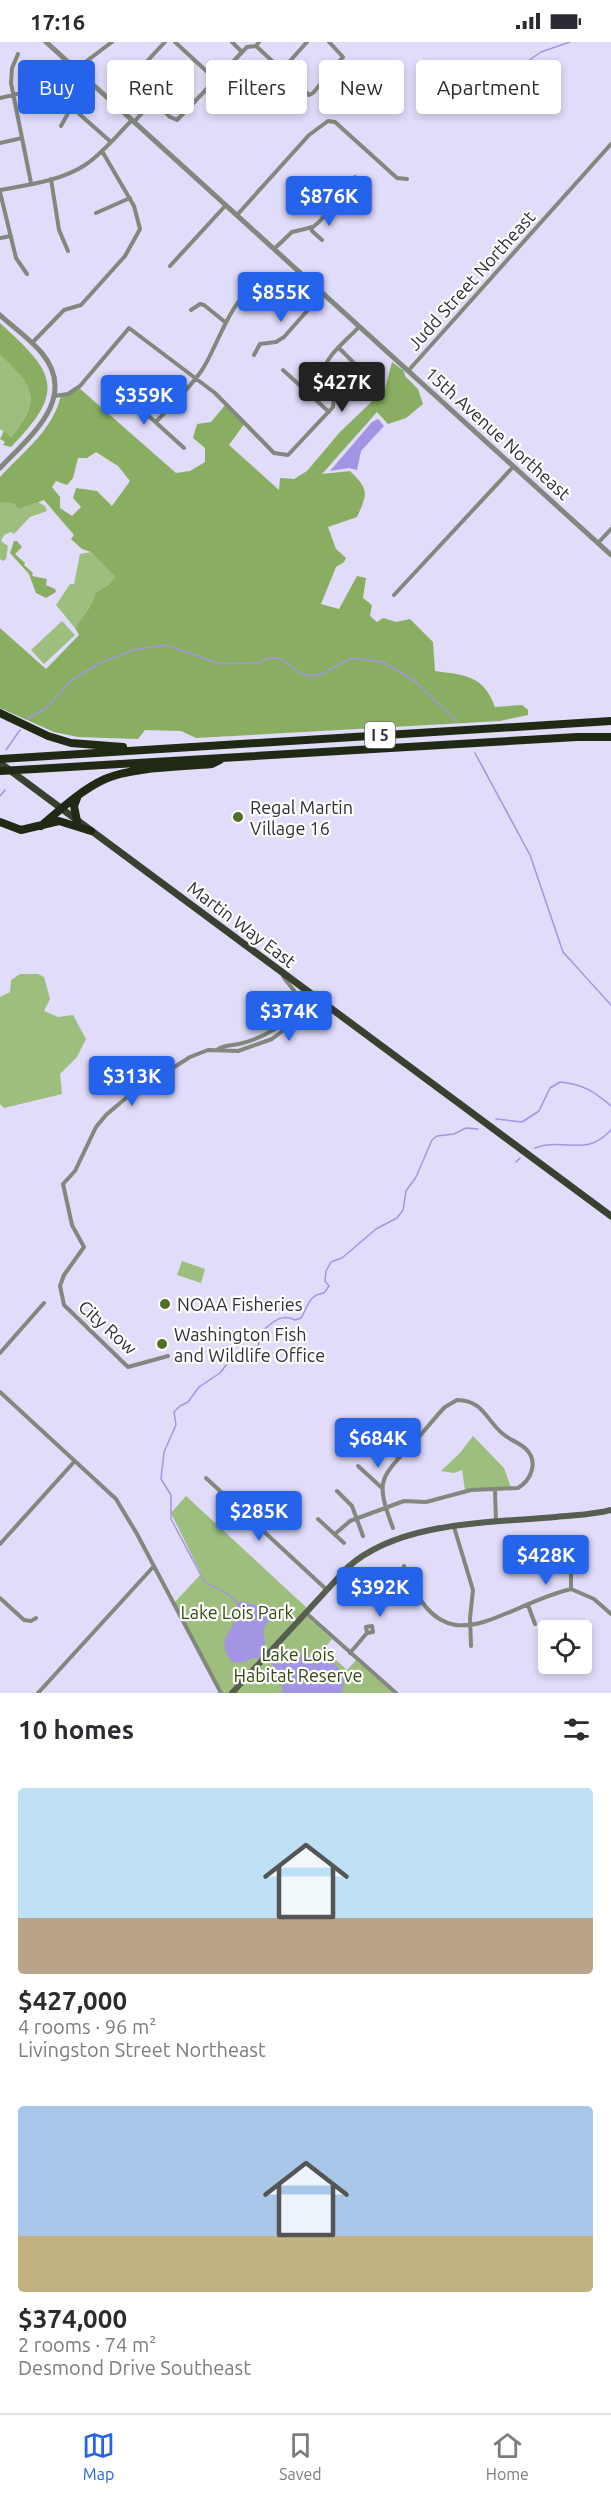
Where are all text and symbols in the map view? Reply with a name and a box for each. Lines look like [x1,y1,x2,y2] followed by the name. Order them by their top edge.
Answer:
[30,9,85,34] text: 17:16
[18,60,95,114] chip: Buy
[107,60,194,114] chip: Rent
[206,60,307,114] chip: Filters
[319,60,404,114] chip: New
[416,60,561,114] chip: Apartment
[287,176,371,227] pin: $876K
[300,184,358,207] text: $876K
[403,206,539,354] street label: Judd Street Northeast
[239,272,323,323] pin: $855K
[252,280,310,303] text: $855K
[300,362,384,413] pin: $427K
[421,363,575,503] street label: 15th Avenue Northeast
[313,370,371,393] text: $427K
[102,375,186,426] pin: $359K
[115,383,173,406] text: $359K
[365,722,395,748] road number: I 5
[250,797,353,838] place label: Regal Martin Village 16
[231,810,245,824] marker: Regal Martin Village 16
[184,877,300,971] street label: Martin Way East
[247,991,331,1042] pin: $374K
[260,999,318,1022] text: $374K
[90,1056,174,1107] pin: $313K
[103,1064,161,1087] text: $313K
[177,1294,303,1314] place label: NOAA Fisheries
[75,1296,141,1358] street label: City Row
[158,1297,172,1311] marker: NOAA Fisheries
[174,1324,325,1365] place label: Washington Fish and Wildlife Office
[155,1337,169,1351] marker: Washington Fish and Wildlife Office
[336,1418,420,1469] pin: $684K
[349,1426,407,1449] text: $684K
[217,1491,301,1542] pin: $285K
[230,1499,288,1522] text: $285K
[504,1535,588,1586] pin: $428K
[517,1543,575,1566] text: $428K
[338,1567,422,1618] pin: $392K
[351,1575,409,1598] text: $392K
[180,1602,294,1622] park label: Lake Lois Park
[538,1620,592,1674] map controls
[538,1620,592,1674] button: locate
[234,1644,362,1685] park label: Lake Lois Habitat Reserve
[560,1713,593,1746] icon: filters
[18,1715,134,1744] text: 10 homes
[252,1827,360,1935] icon: home
[18,1986,127,2015] text: $427,000
[18,2015,156,2038] text: 4 rooms · 96 m²
[18,2038,266,2061] text: Livingston Street Northeast
[252,2145,360,2253] icon: home
[18,2304,127,2333] text: $374,000
[18,2333,156,2356] text: 2 rooms · 74 m²
[18,2356,251,2379] text: Desmond Drive Southeast
[82,2429,115,2483] tab: Map
[279,2429,322,2483] tab: Saved
[486,2429,529,2483] tab: Home

